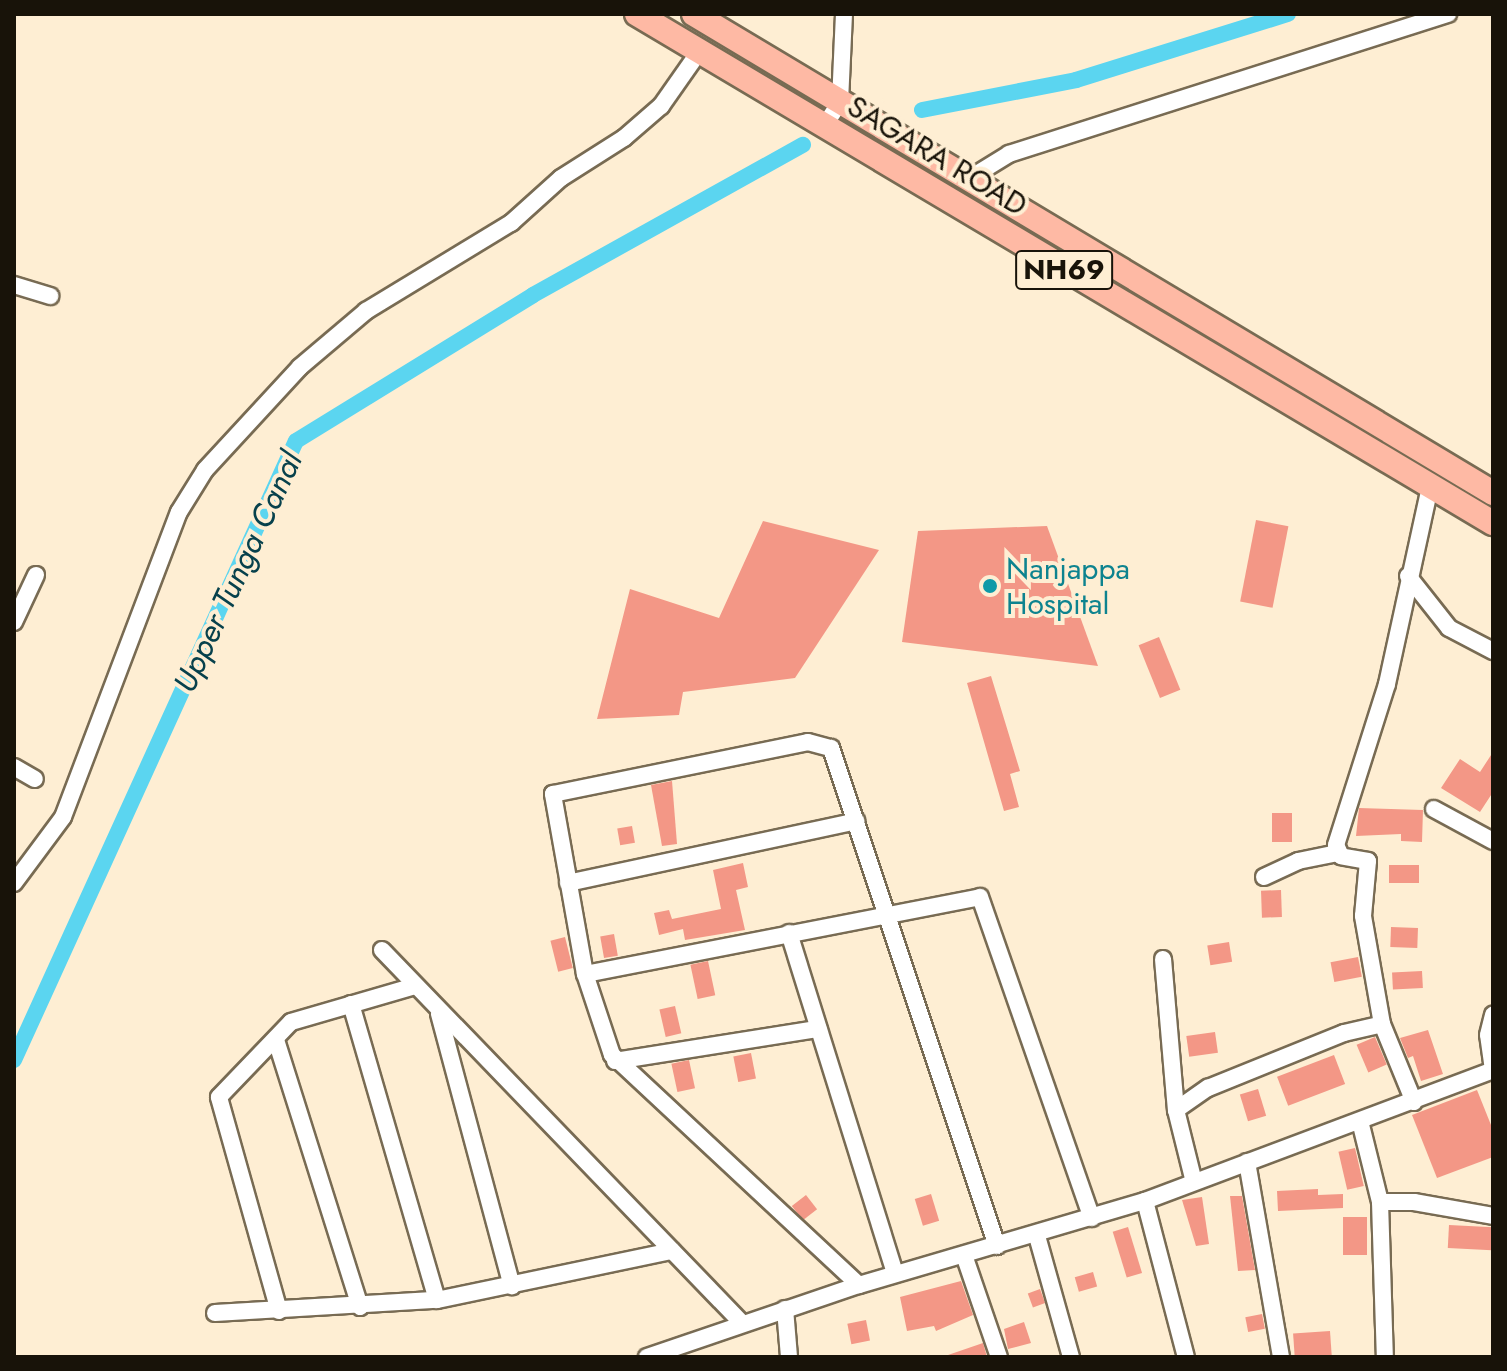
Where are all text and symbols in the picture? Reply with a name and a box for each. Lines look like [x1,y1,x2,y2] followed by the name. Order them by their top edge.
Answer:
[841,88,1033,224] street label: SAGARA ROAD
[1014,246,1114,294] road number: NH69
[166,446,310,698] water label: Upper Tunga Canal
[1006,551,1130,622] place label: Nanjappa Hospital
[981,577,999,595] marker: Nanjappa Hospital

